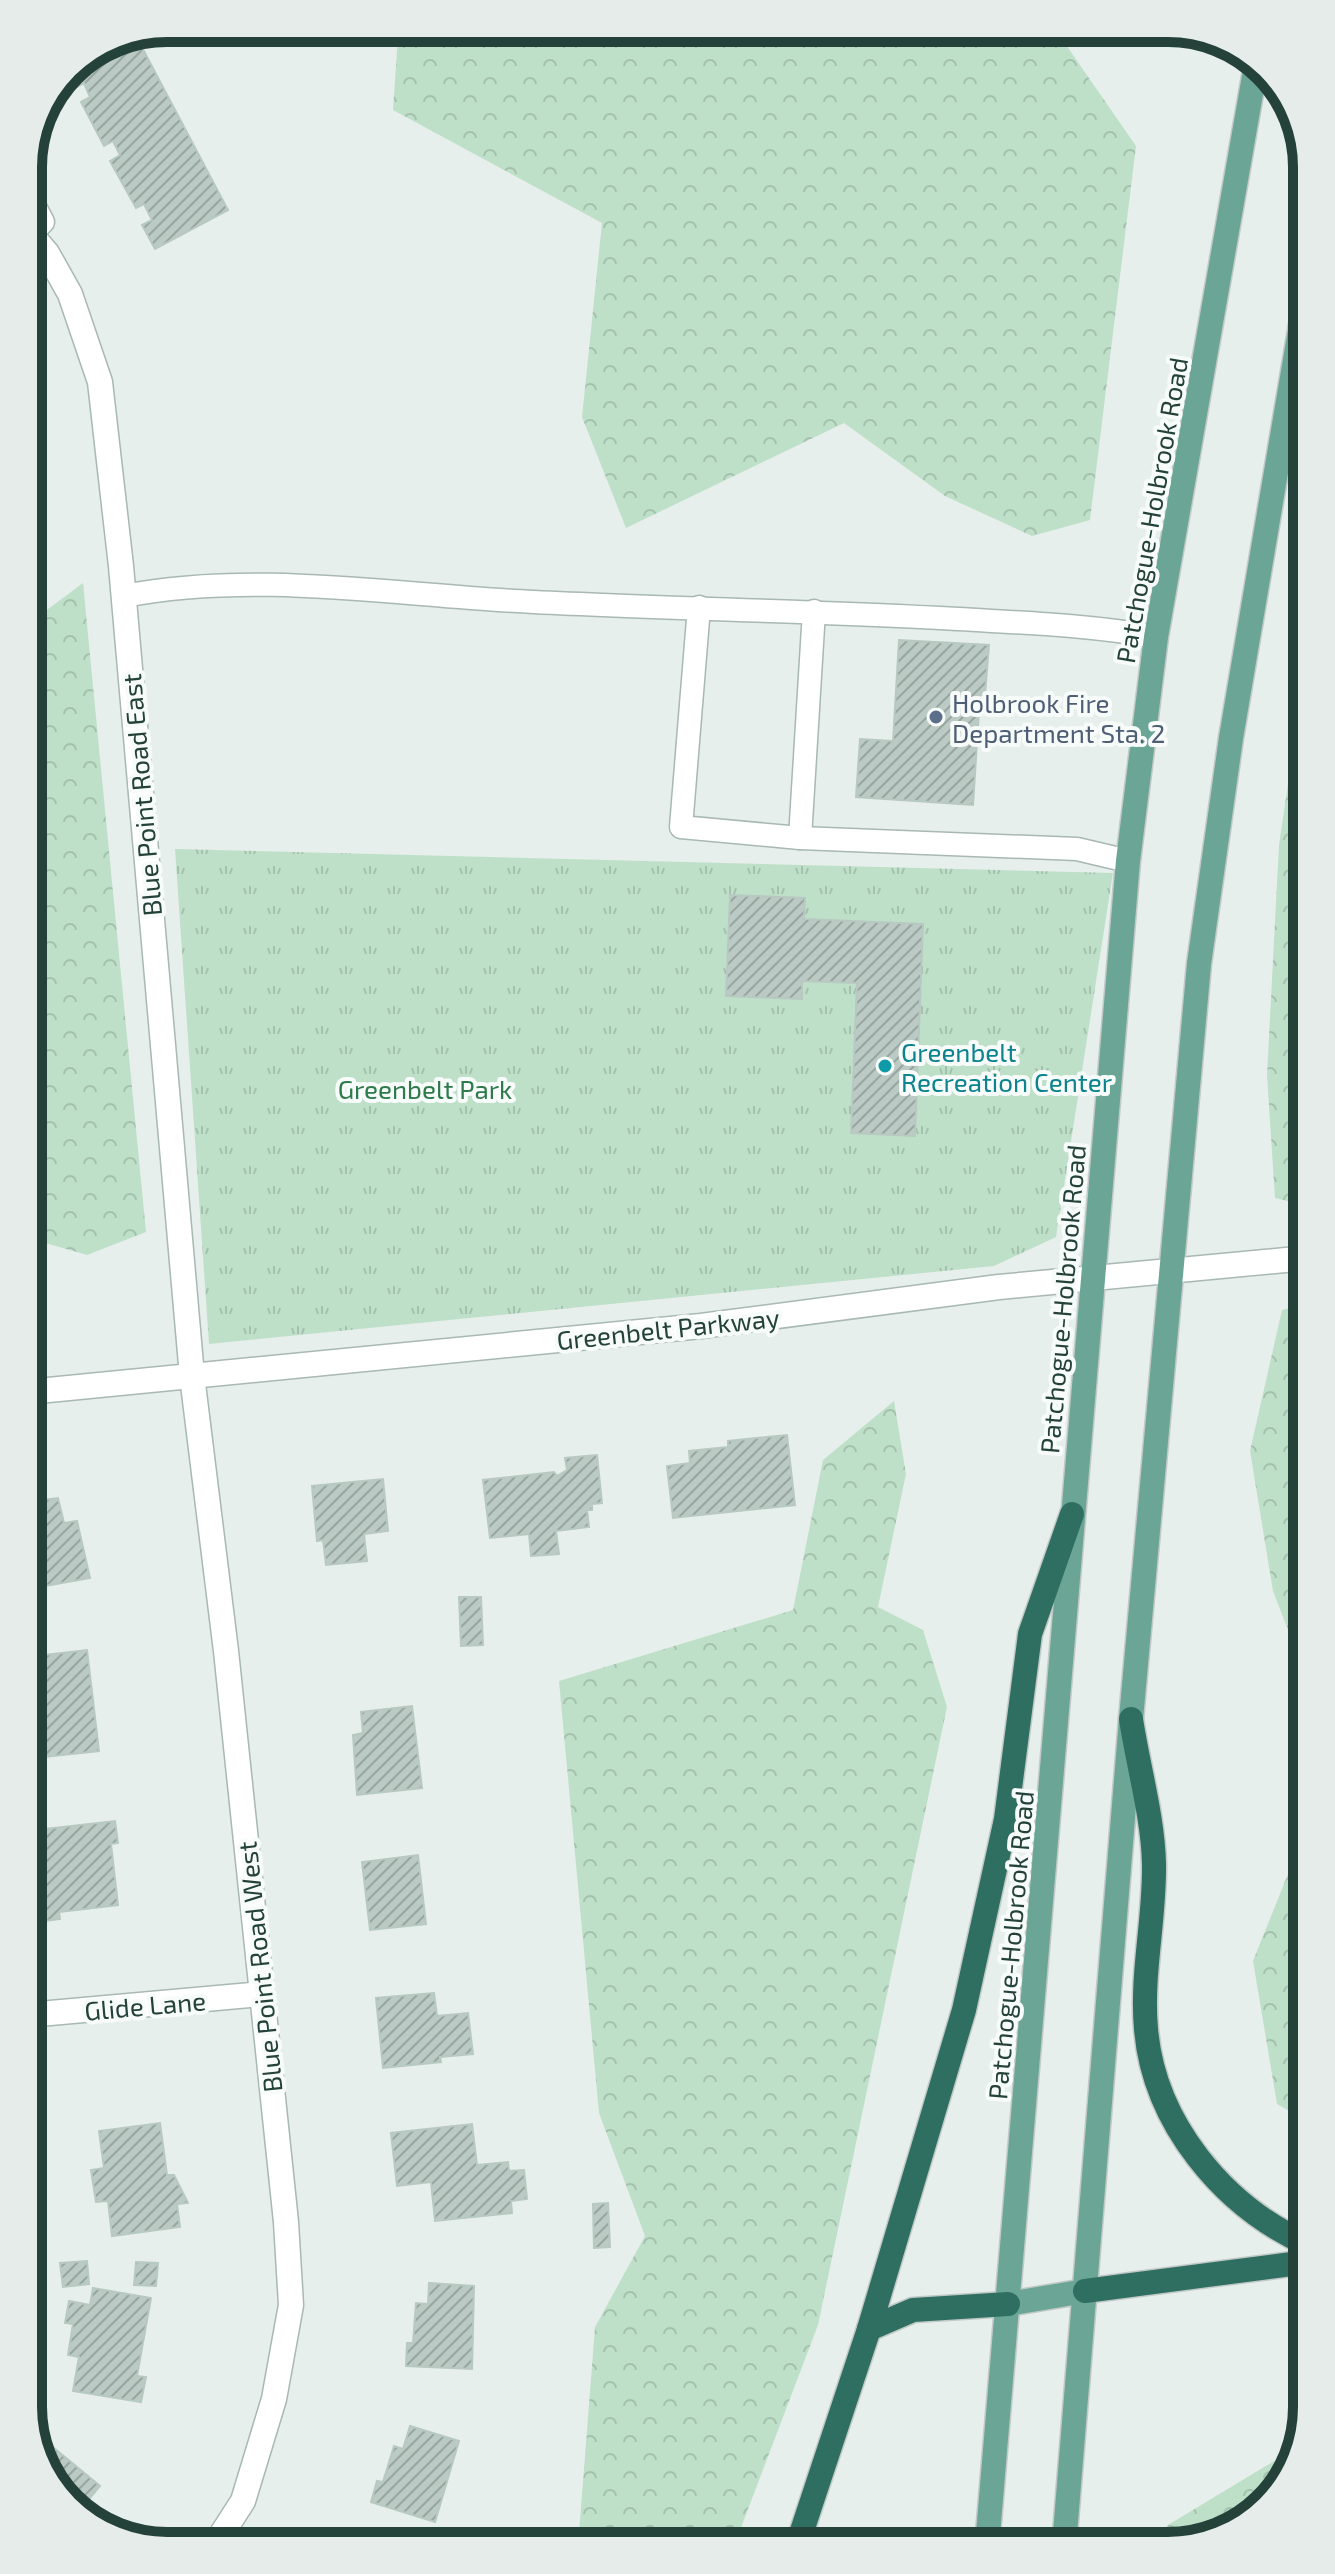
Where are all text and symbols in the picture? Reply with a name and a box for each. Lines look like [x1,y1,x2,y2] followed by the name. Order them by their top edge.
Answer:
[1109,355,1193,665] street label: Patchogue-Holbrook Road
[115,672,167,918] street label: Blue Point Road East
[952,687,1165,748] place label: Holbrook Fire Department Sta. 2
[927,708,945,726] marker: Holbrook Fire Department Sta. 2
[901,1036,1112,1097] place label: Greenbelt Recreation Center
[876,1057,894,1075] marker: Greenbelt Recreation Center
[338,1073,512,1104] park label: Greenbelt Park
[1033,1143,1091,1455] street label: Patchogue-Holbrook Road
[555,1301,781,1355] street label: Greenbelt Parkway
[981,1789,1039,2101] street label: Patchogue-Holbrook Road
[230,1840,288,2094] street label: Blue Point Road West
[83,1984,207,2026] street label: Glide Lane

